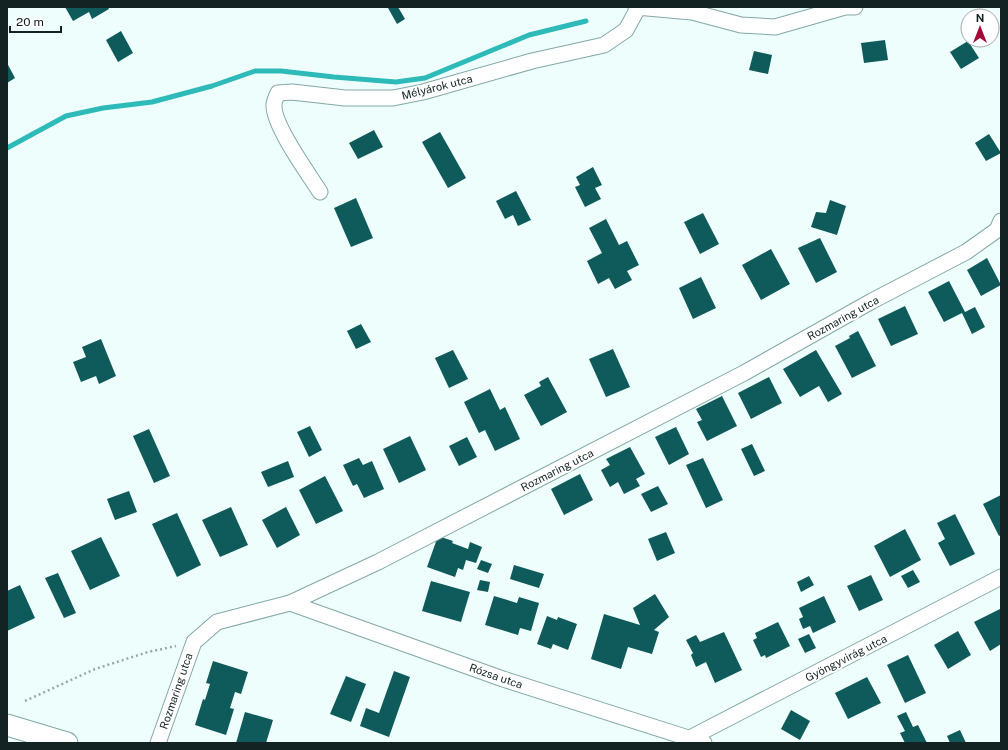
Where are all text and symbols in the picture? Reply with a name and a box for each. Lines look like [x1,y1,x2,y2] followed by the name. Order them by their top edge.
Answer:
[10,8,61,34] scale bar
[960,8,1000,48] north arrow
[976,12,984,24] text: N
[16,15,44,29] text: 20 m
[400,72,474,102] street label: Mélyárok utca
[805,293,881,343] street label: Rozmaring utca
[519,447,595,493] street label: Rozmaring utca
[803,632,889,684] street label: Gyöngyvirág utca
[157,651,195,731] street label: Rozmaring utca
[468,661,524,691] street label: Rózsa utca

